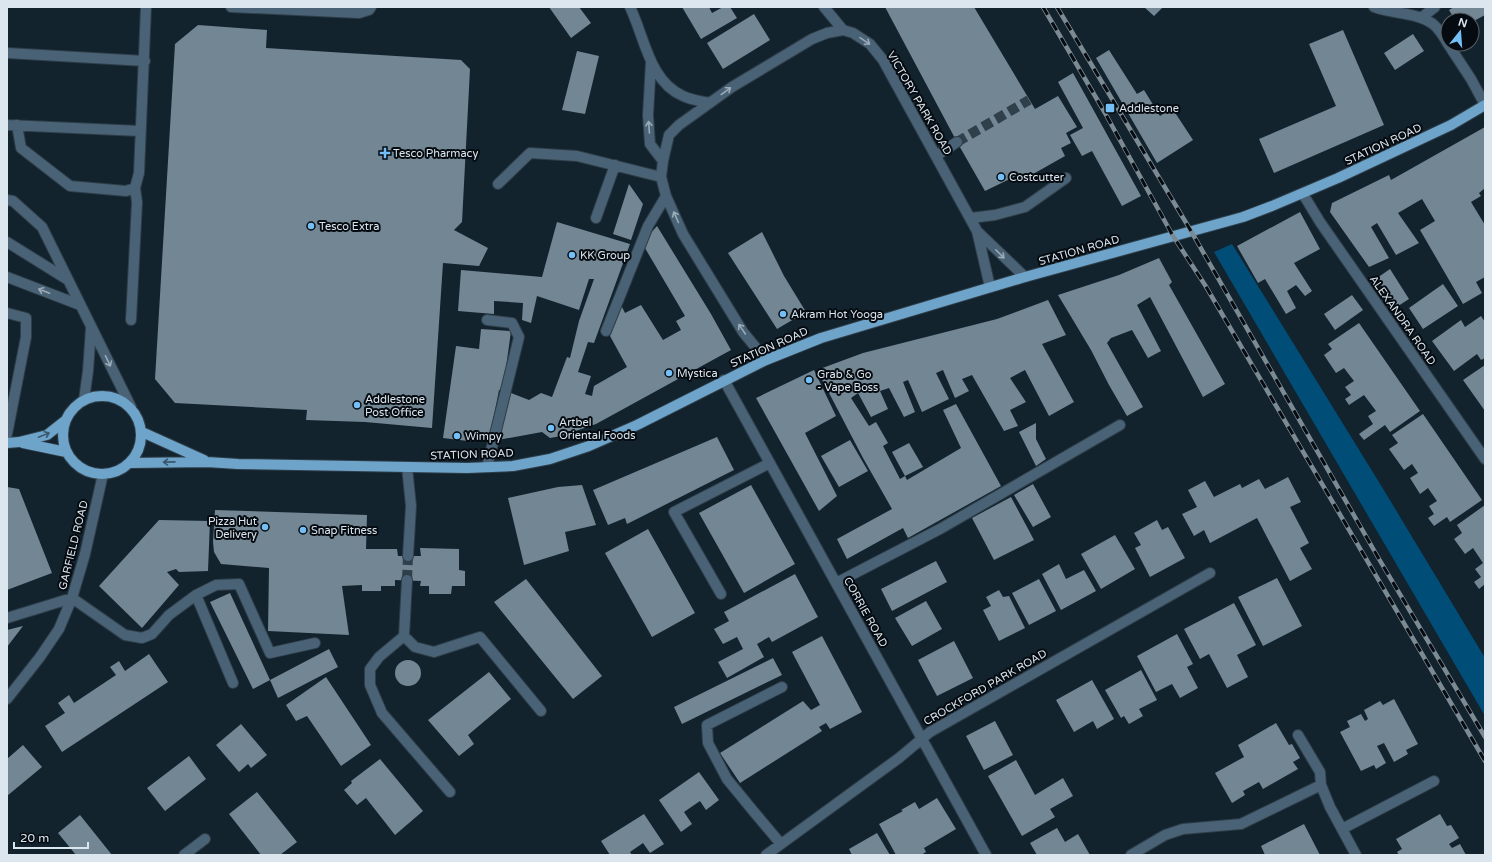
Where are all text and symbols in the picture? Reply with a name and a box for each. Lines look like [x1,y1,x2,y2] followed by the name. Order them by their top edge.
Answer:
[1440,12,1480,52] north arrow
[1457,15,1469,30] text: N
[859,37,870,45] one-way arrow
[885,49,955,157] street label: VICTORY PARK ROAD
[720,87,731,95] one-way arrow
[1104,102,1116,114] marker: Addlestone
[1119,102,1179,115] place label: Addlestone
[645,121,652,134] one-way arrow
[1343,121,1424,168] street label: STATION ROAD
[393,147,478,160] place label: Tesco Pharmacy
[380,148,390,158] marker: Tesco Pharmacy
[1009,171,1065,184] place label: Costcutter
[996,172,1006,182] marker: Costcutter
[672,212,679,224] one-way arrow
[319,220,379,233] place label: Tesco Extra
[306,221,316,231] marker: Tesco Extra
[1037,233,1121,268] street label: STATION ROAD
[580,249,630,262] place label: KK Group
[567,250,577,260] marker: KK Group
[995,250,1005,259] one-way arrow
[1367,273,1438,368] street label: ALEXANDRA ROAD
[38,286,50,294] one-way arrow
[791,308,883,321] place label: Akram Hot Yooga
[778,309,788,319] marker: Akram Hot Yooga
[738,324,746,335] one-way arrow
[728,325,810,370] street label: STATION ROAD
[105,355,112,367] one-way arrow
[677,367,718,380] place label: Mystica
[664,368,674,378] marker: Mystica
[817,368,878,394] place label: Grab & Go - Vape Boss
[804,375,814,385] marker: Grab & Go - Vape Boss
[365,393,425,419] place label: Addlestone Post Office
[352,400,362,410] marker: Addlestone Post Office
[559,416,635,442] place label: Artbel Oriental Foods
[546,423,556,433] marker: Artbel Oriental Foods
[38,430,50,438] one-way arrow
[465,430,502,443] place label: Wimpy
[452,431,462,441] marker: Wimpy
[430,447,514,462] street label: STATION ROAD
[163,458,176,466] one-way arrow
[56,499,91,591] street label: GARFIELD ROAD
[208,515,257,541] place label: Pizza Hut Delivery
[260,522,270,532] marker: Pizza Hut Delivery
[311,524,377,537] place label: Snap Fitness
[298,525,308,535] marker: Snap Fitness
[841,575,890,650] street label: CORRIE ROAD
[921,647,1049,728] street label: CROCKFORD PARK ROAD
[14,824,88,850] scale bar
[20,831,49,845] text: 20 m

